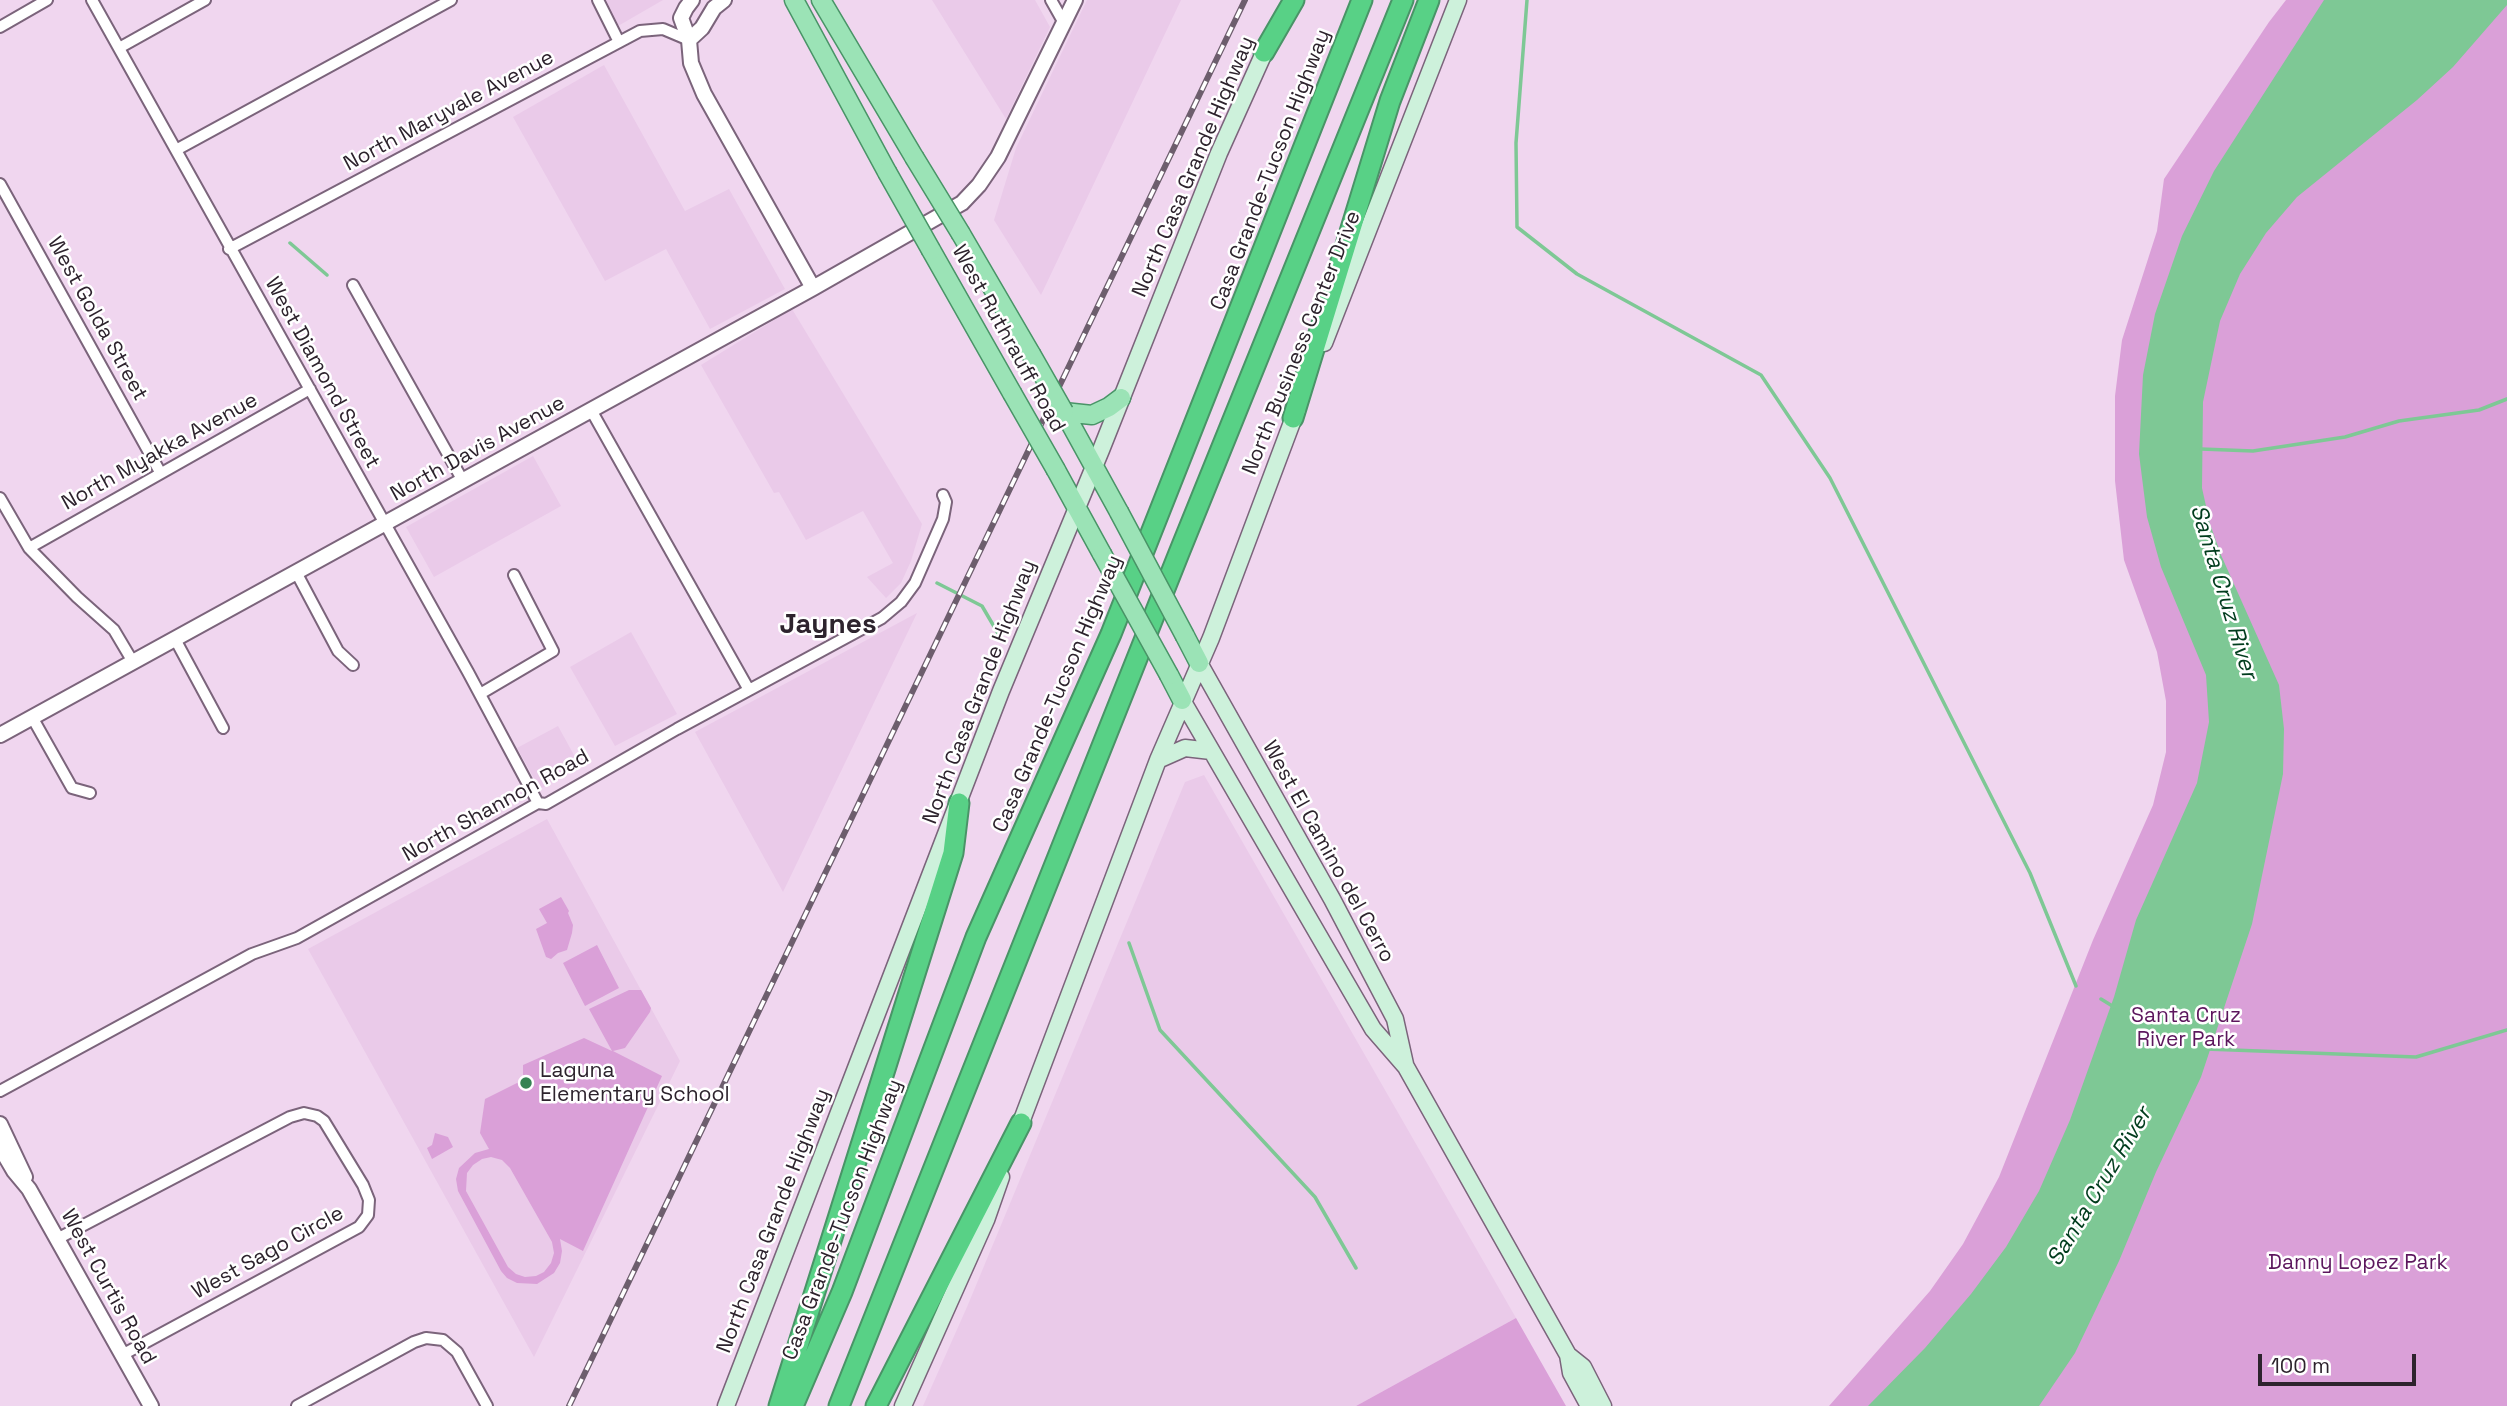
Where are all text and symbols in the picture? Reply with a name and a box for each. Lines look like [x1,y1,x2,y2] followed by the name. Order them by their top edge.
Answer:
[1206,26,1336,314] street label: Casa Grande-Tucson Highway
[1128,33,1260,301] street label: North Casa Grande Highway
[340,45,558,177] street label: North Maryvale Avenue
[1237,207,1367,479] street label: North Business Center Drive
[41,233,153,405] street label: West Golda Street
[946,241,1070,437] street label: West Ruthrauff Road
[259,273,385,473] street label: West Diamond Street
[58,388,262,516] street label: North Myakka Avenue
[386,391,570,507] street label: North Davis Avenue
[2183,502,2263,682] water label: Santa Cruz River
[988,551,1128,837] street label: Casa Grande-Tucson Highway
[918,556,1042,828] street label: North Casa Grande Highway
[779,608,877,642] district label: Jaynes
[1256,737,1400,967] street label: West El Camino del Cerro
[398,744,594,868] street label: North Shannon Road
[2131,1003,2241,1053] park label: Santa Cruz River Park
[540,1058,730,1108] place label: Laguna Elementary School
[518,1075,534,1091] marker: Laguna Elementary School
[778,1076,908,1364] street label: Casa Grande-Tucson Highway
[712,1085,836,1357] street label: North Casa Grande Highway
[2042,1103,2158,1271] water label: Santa Cruz River
[188,1201,348,1305] street label: West Sago Circle
[55,1205,161,1369] street label: West Curtis Road
[2268,1250,2448,1276] park label: Danny Lopez Park
[2262,1340,2420,1384] scale bar
[2271,1352,2330,1379] text: 100 m

